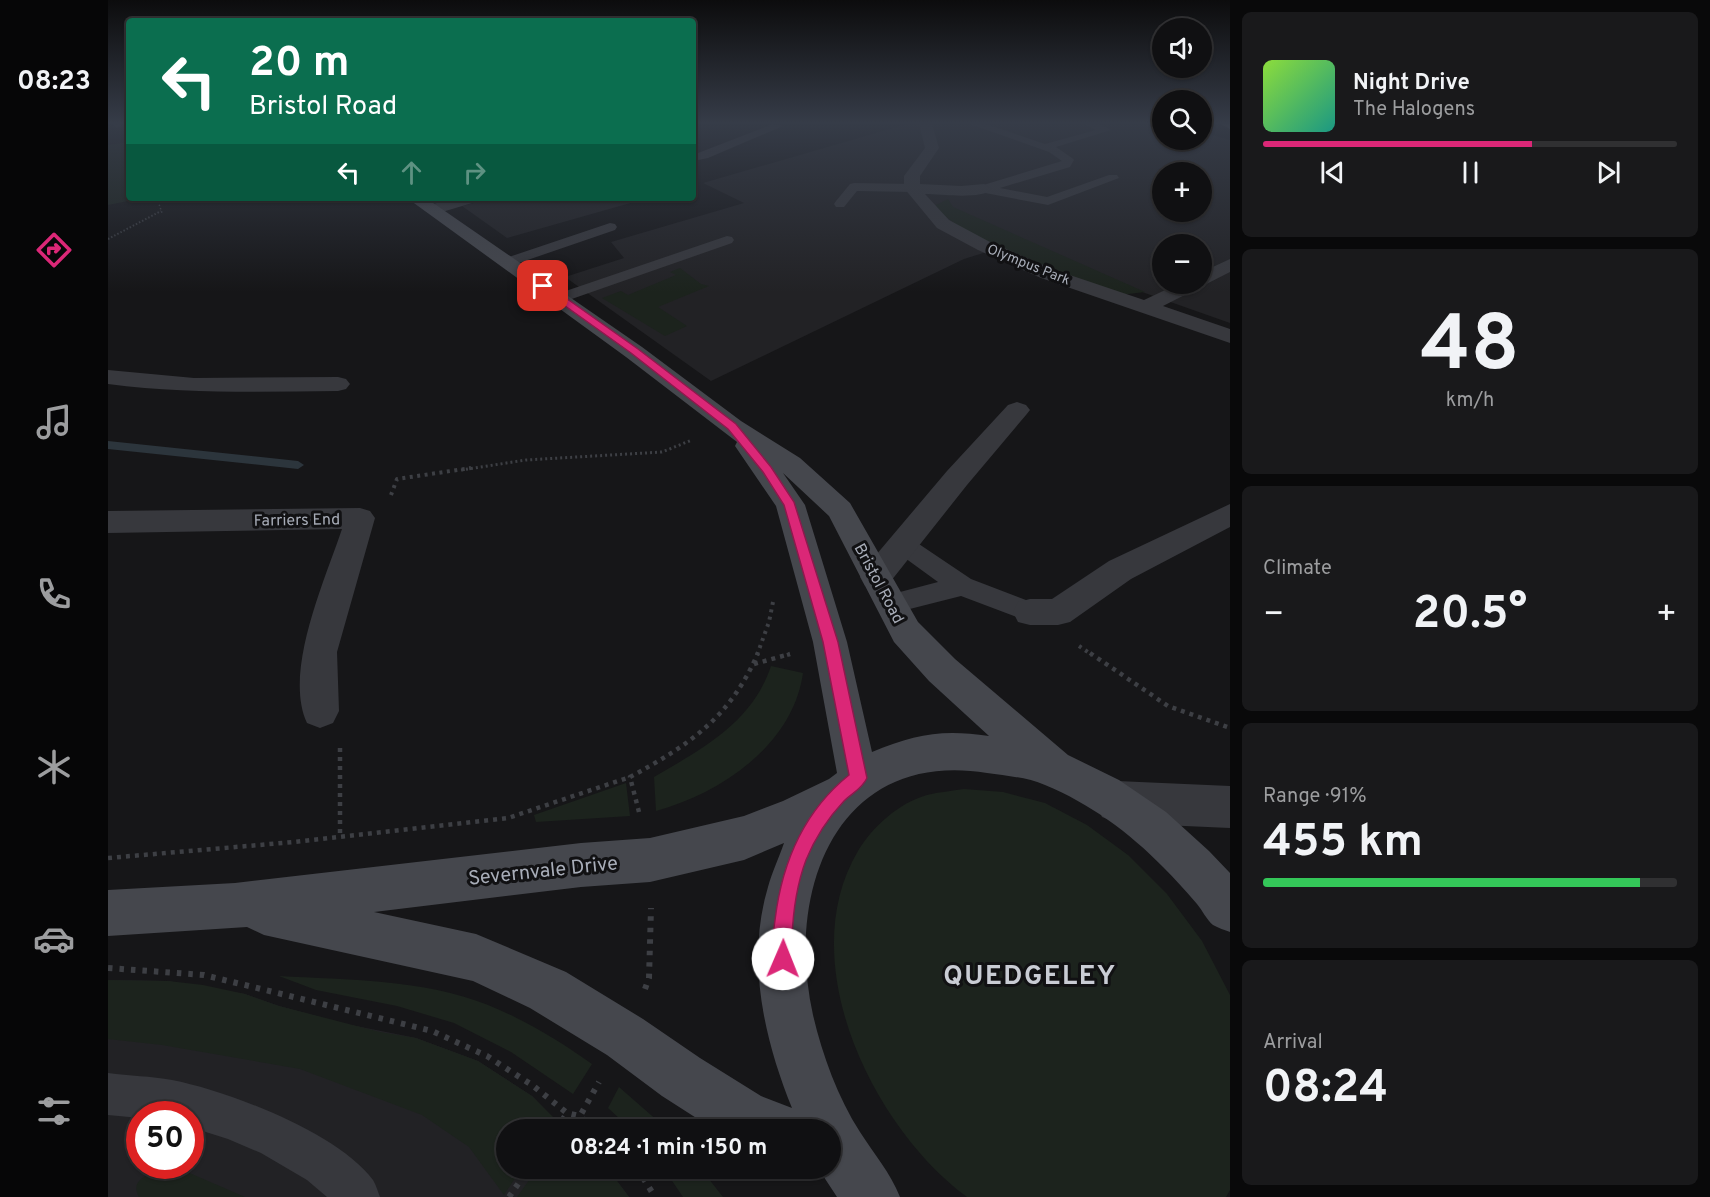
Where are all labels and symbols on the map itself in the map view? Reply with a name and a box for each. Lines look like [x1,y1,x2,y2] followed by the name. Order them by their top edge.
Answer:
[984,241,1072,290] street label: Olympus Park
[517,260,568,311] pin
[254,510,340,532] street label: Farriers End
[849,540,908,627] street label: Bristol Road
[467,851,619,893] street label: Severnvale Drive
[751,927,815,991] position arrow
[943,960,1117,994] district label: QUEDGELEY
[126,1101,204,1179] speed limit sign: 50

